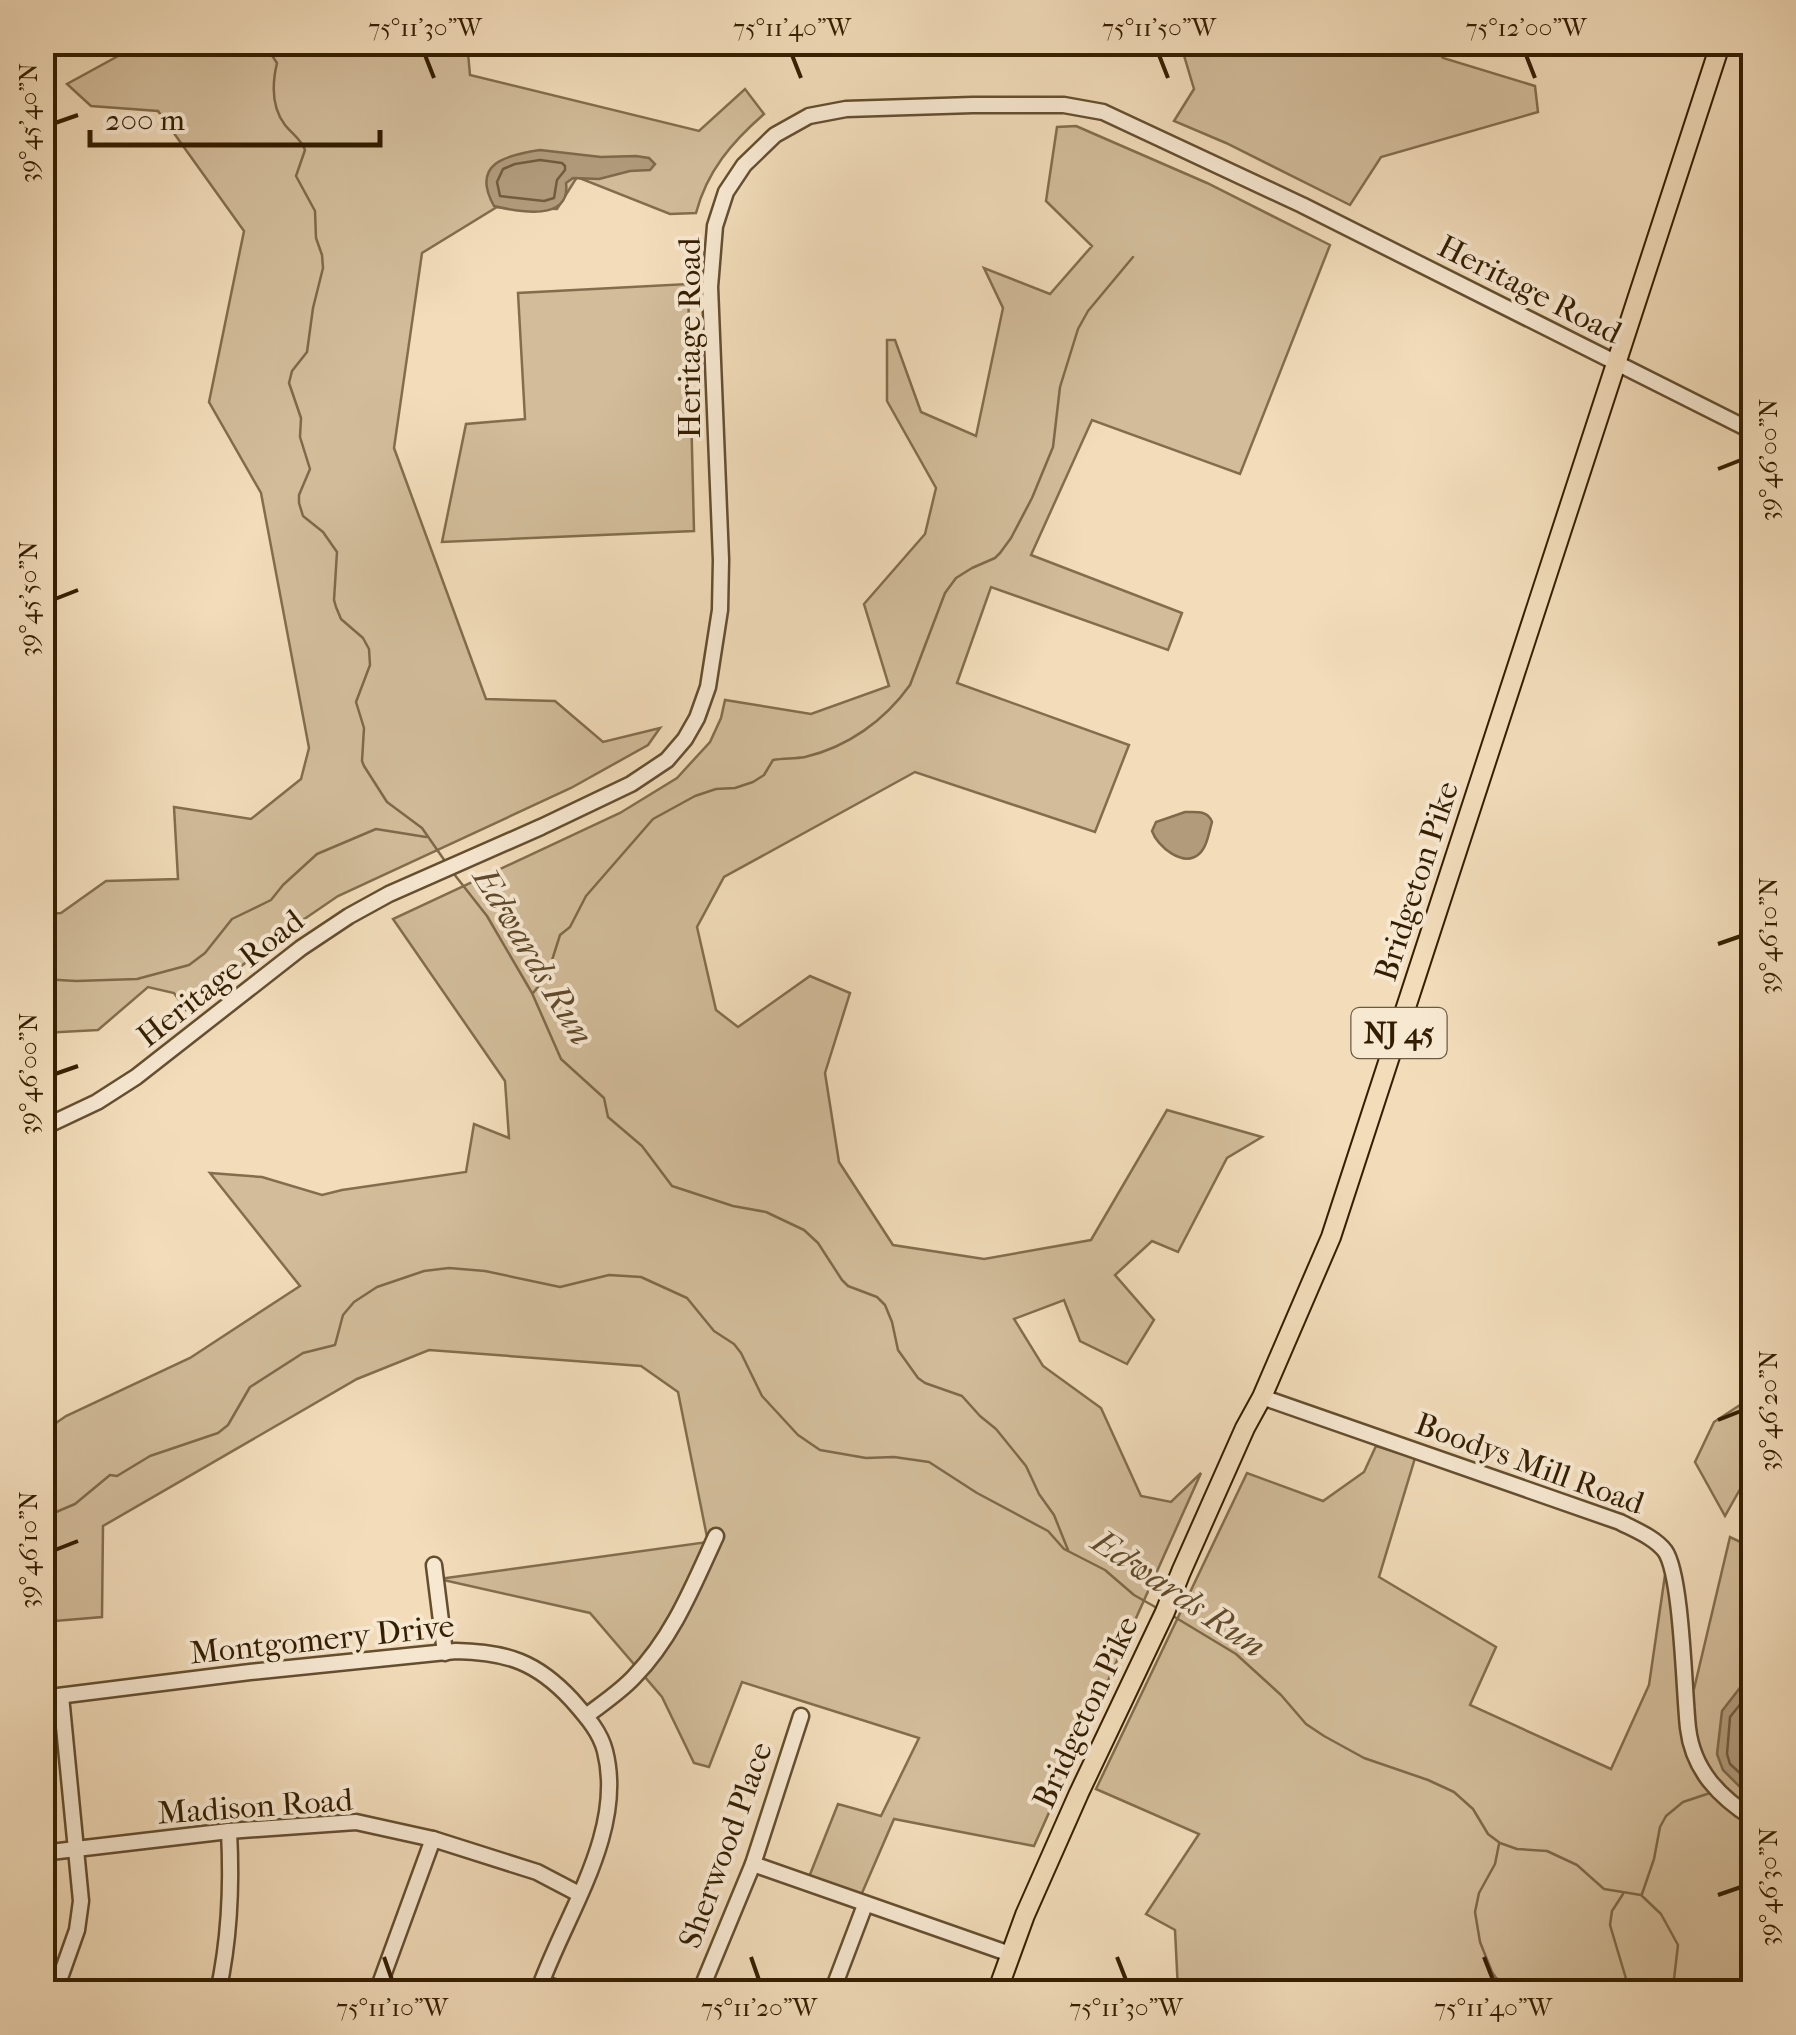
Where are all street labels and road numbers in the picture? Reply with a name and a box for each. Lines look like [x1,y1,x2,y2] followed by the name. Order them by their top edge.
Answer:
[1432,227,1628,352] street label: Heritage Road
[671,237,708,438] street label: Heritage Road
[1367,777,1466,986] street label: Bridgeton Pike
[130,902,311,1055] street label: Heritage Road
[1352,1008,1446,1058] road number: NJ 45
[1411,1405,1650,1522] street label: Boodys Mill Road
[188,1607,456,1672] street label: Montgomery Drive
[1025,1610,1146,1814] street label: Bridgeton Pike
[671,1737,780,1953] street label: Sherwood Place
[156,1781,354,1832] street label: Madison Road

